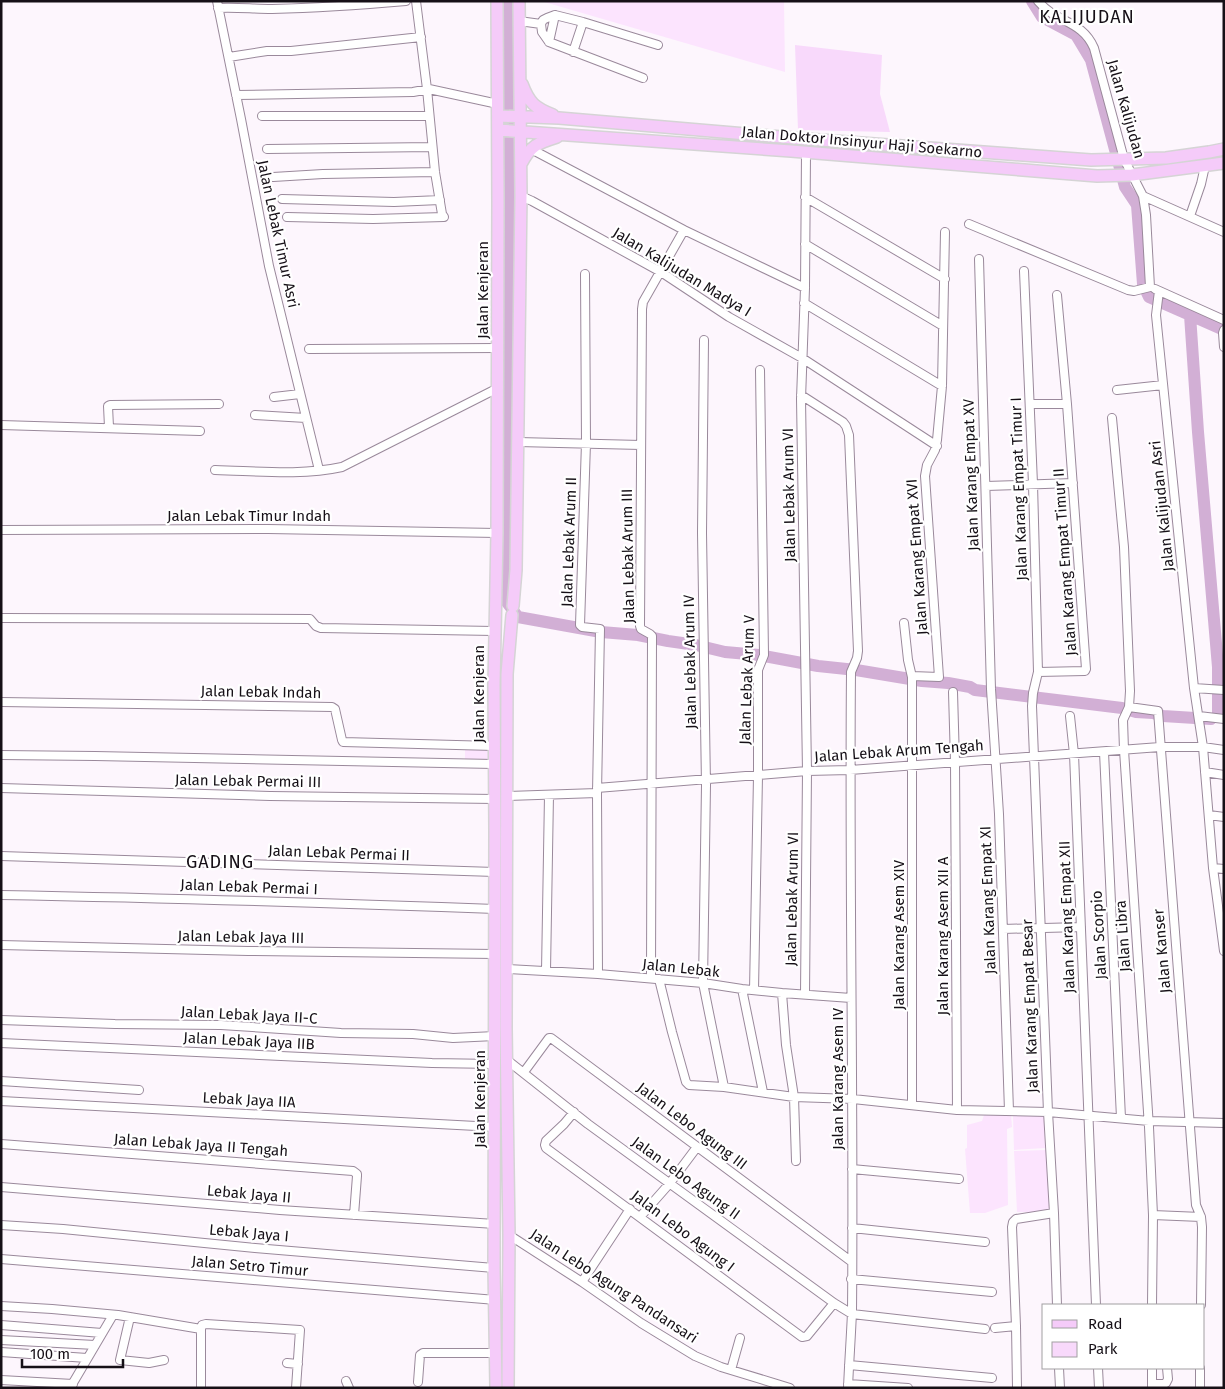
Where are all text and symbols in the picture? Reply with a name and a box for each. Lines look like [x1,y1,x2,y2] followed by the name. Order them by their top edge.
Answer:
[1039,6,1135,28] district label: KALIJUDAN
[1103,57,1149,161] street label: Jalan Kalijudan
[741,123,983,161] street label: Jalan Doktor Insinyur Haji Soekarno
[254,158,302,310] street label: Jalan Lebak Timur Asri
[609,223,755,321] street label: Jalan Kalijudan Madya I
[474,241,492,339] street label: Jalan Kenjeran
[1007,397,1031,581] street label: Jalan Karang Empat Timur I
[959,398,983,551] street label: Jalan Karang Empat XV
[779,428,799,562] street label: Jalan Lebak Arum VI
[1146,440,1178,572] street label: Jalan Kalijudan Asri
[1049,468,1081,656] street label: Jalan Karang Empat Timur II
[558,476,580,608] street label: Jalan Lebak Arum II
[903,478,931,636] street label: Jalan Karang Empat XVI
[618,488,638,624] street label: Jalan Lebak Arum III
[167,507,331,525] street label: Jalan Lebak Timur Indah
[680,594,700,729] street label: Jalan Lebak Arum IV
[736,614,758,745] street label: Jalan Lebak Arum V
[470,645,488,743] street label: Jalan Kenjeran
[200,682,322,702] street label: Jalan Lebak Indah
[814,736,984,766] street label: Jalan Lebak Arum Tengah
[175,771,321,791] street label: Jalan Lebak Permai III
[976,826,1000,974] street label: Jalan Karang Empat XI
[782,832,802,966] street label: Jalan Lebak Arum VI
[1055,840,1079,994] street label: Jalan Karang Empat XII
[268,842,410,864] street label: Jalan Lebak Permai II
[186,851,254,873] district label: GADING
[934,856,952,1015] street label: Jalan Karang Asem XII A
[890,859,908,1010] street label: Jalan Karang Asem XIV
[180,876,318,898] street label: Jalan Lebak Permai I
[1088,890,1110,980] street label: Jalan Scorpio
[1112,900,1134,972] street label: Jalan Libra
[1149,908,1175,994] street label: Jalan Kanser
[1018,919,1042,1093] street label: Jalan Karang Empat Besar
[177,927,305,947] street label: Jalan Lebak Jaya III
[641,955,721,981] street label: Jalan Lebak
[180,1002,318,1028] street label: Jalan Lebak Jaya II-C
[829,1007,847,1150] street label: Jalan Karang Asem IV
[183,1029,315,1053] street label: Jalan Lebak Jaya IIB
[471,1050,489,1148] street label: Jalan Kenjeran
[633,1079,751,1173] street label: Jalan Lebo Agung III
[202,1089,296,1111] street label: Lebak Jaya IIA
[113,1130,289,1160] street label: Jalan Lebak Jaya II Tengah
[628,1133,744,1223] street label: Jalan Lebo Agung II
[206,1181,292,1207] street label: Lebak Jaya II
[628,1186,738,1276] street label: Jalan Lebo Agung I
[208,1221,290,1245] street label: Lebak Jaya I
[527,1225,701,1347] street label: Jalan Lebo Agung Pandansari
[191,1252,309,1280] street label: Jalan Setro Timur
[1042,1304,1205,1369] legend
[1088,1315,1123,1333] text: Road
[22,1336,124,1368] scale bar
[1088,1340,1118,1358] text: Park
[30,1345,70,1363] text: 100 m

